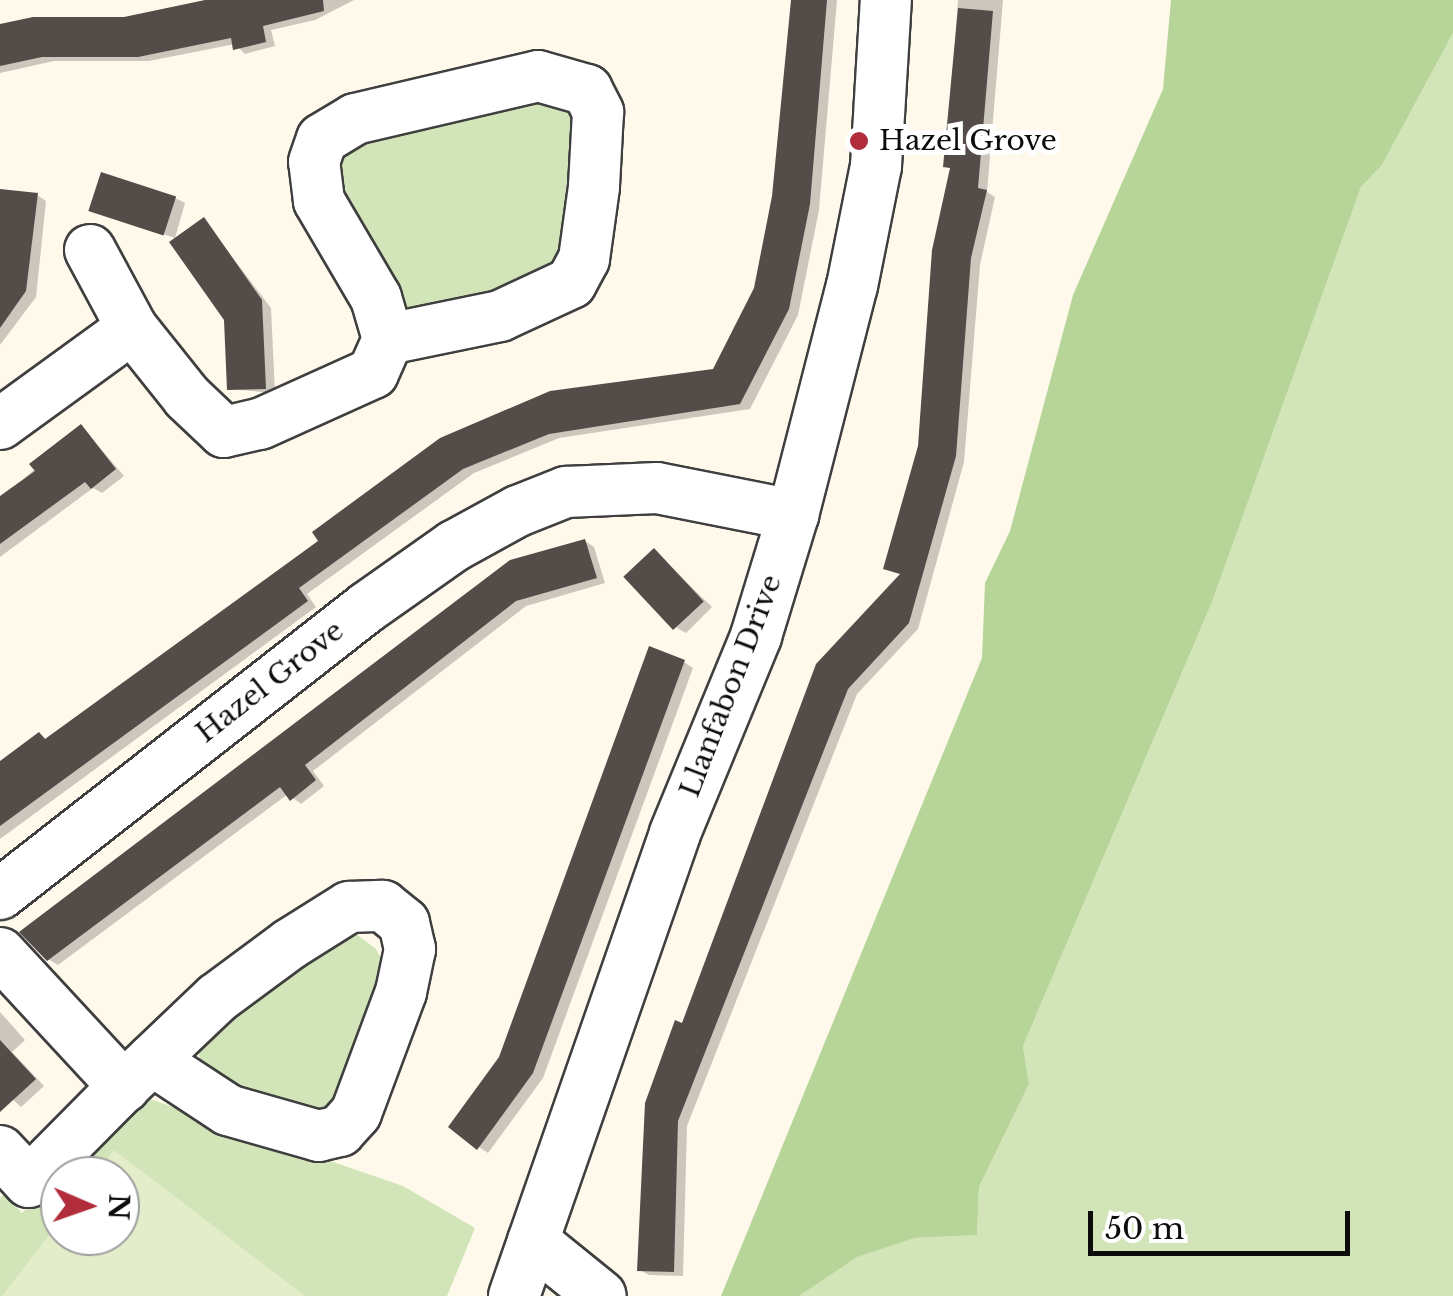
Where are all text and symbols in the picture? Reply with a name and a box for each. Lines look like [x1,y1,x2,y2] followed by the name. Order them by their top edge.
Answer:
[879,124,1057,158] place label: Hazel Grove
[848,130,870,152] marker: Hazel Grove
[673,570,789,802] street label: Llanfabon Drive
[190,614,350,750] street label: Hazel Grove
[40,1156,140,1256] north arrow
[1093,1191,1356,1253] scale bar
[101,1193,136,1221] text: N
[1105,1210,1184,1247] text: 50 m

